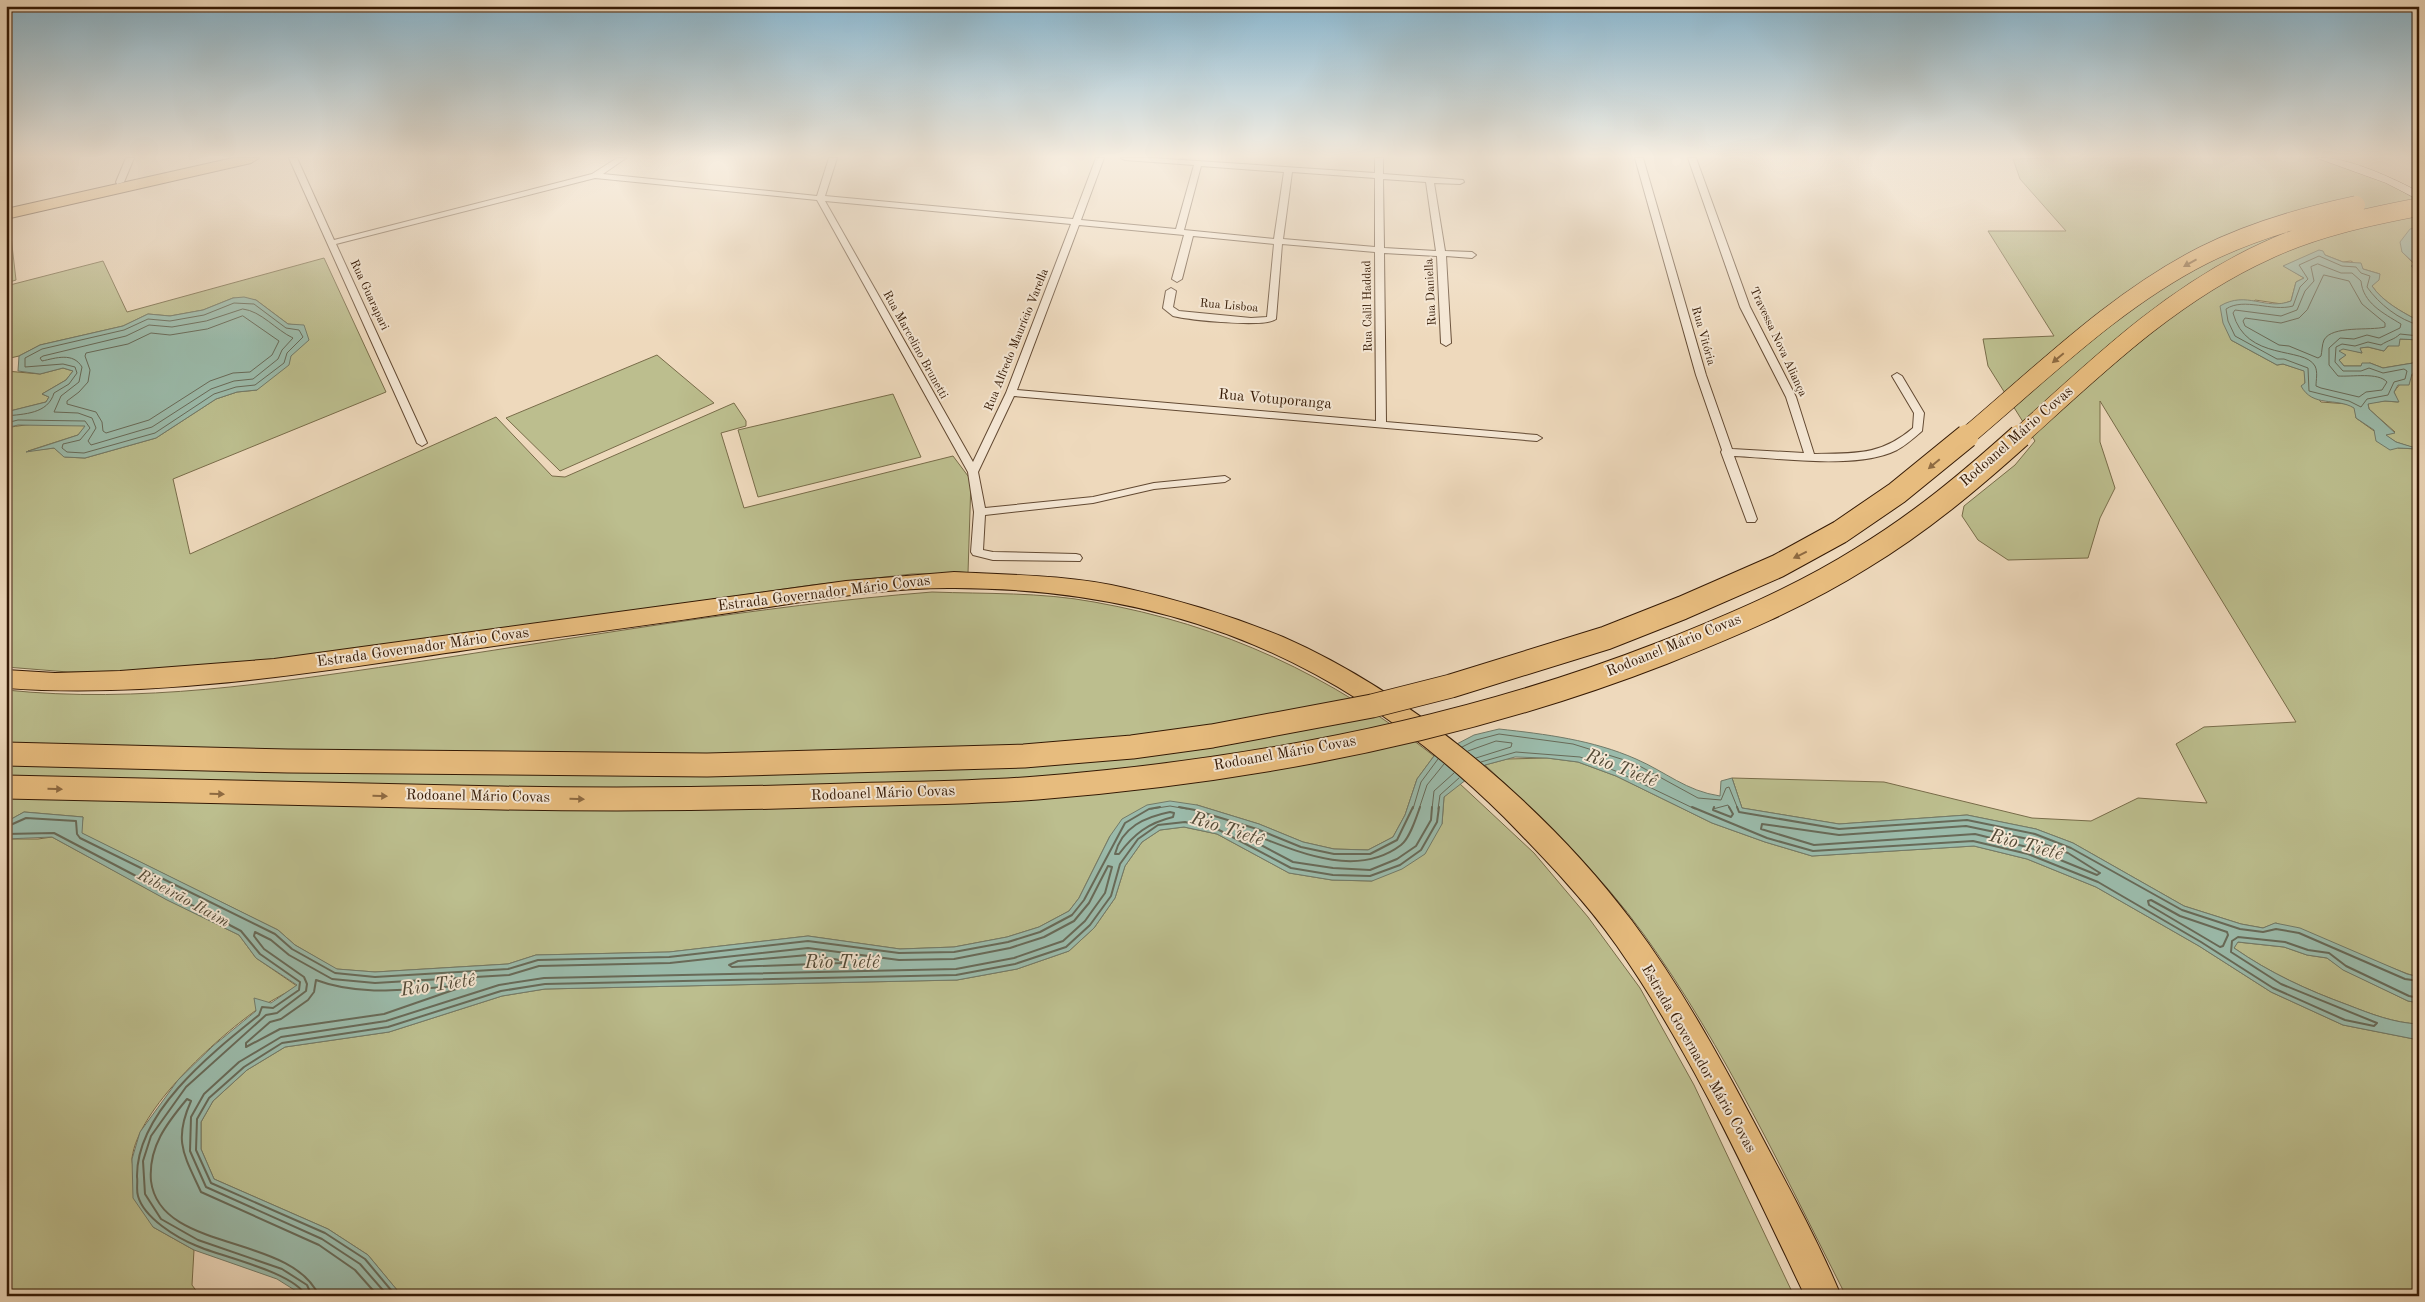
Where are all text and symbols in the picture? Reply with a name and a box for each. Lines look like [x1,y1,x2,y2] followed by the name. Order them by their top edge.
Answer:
[347,258,391,332] street label: Rua Guarapari
[1423,258,1439,326] street label: Rua Daniella
[2183,259,2196,268] one-way arrow
[1361,260,1375,352] street label: Rua Calil Haddad
[983,267,1051,413] street label: Rua Alfredo Maurício Varella
[1747,285,1809,399] street label: Travessa Nova Aliança
[880,289,950,401] street label: Rua Marcelino Brunetti
[1199,297,1259,315] street label: Rua Lisboa
[1689,305,1717,367] street label: Rua Vitória
[2052,353,2065,364] one-way arrow
[1958,384,2076,490] street label: Rodoanel Mário Covas
[1218,388,1333,412] street label: Rua Votuporanga
[1928,458,1941,469] one-way arrow
[1793,551,1808,559] one-way arrow
[717,574,931,614] street label: Estrada Governador Mário Covas
[1604,612,1744,680] street label: Rodoanel Mário Covas
[316,626,530,670] street label: Estrada Governador Mário Covas
[1213,734,1357,774] street label: Rodoanel Mário Covas
[1582,746,1661,792] water label: Rio Tietê
[811,784,955,804] street label: Rodoanel Mário Covas
[47,785,63,793] one-way arrow
[406,788,550,806] street label: Rodoanel Mário Covas
[210,791,226,799] one-way arrow
[372,792,388,800] one-way arrow
[570,795,586,803] one-way arrow
[1187,809,1267,851] water label: Rio Tietê
[1986,827,2066,865] water label: Rio Tietê
[134,867,232,931] water label: Ribeirão Itaim
[803,954,881,973] water label: Rio Tietê
[1638,962,1758,1156] street label: Estrada Governador Mário Covas
[398,971,478,1001] water label: Rio Tietê

